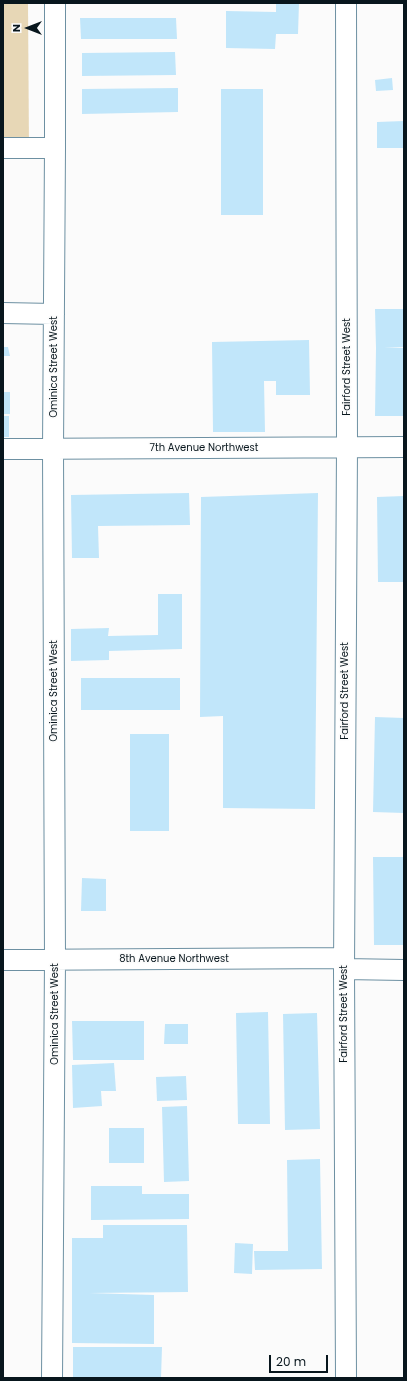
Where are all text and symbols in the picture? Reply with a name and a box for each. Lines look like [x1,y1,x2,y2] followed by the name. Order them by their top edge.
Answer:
[8,8,48,48] north arrow
[8,24,24,32] text: N
[48,316,60,418] street label: Ominica Street West
[341,318,353,416] street label: Fairford Street West
[150,442,258,454] street label: 7th Avenue Northwest
[48,640,60,742] street label: Ominica Street West
[339,642,351,740] street label: Fairford Street West
[119,953,229,965] street label: 8th Avenue Northwest
[49,963,61,1065] street label: Ominica Street West
[338,965,350,1063] street label: Fairford Street West
[271,1347,330,1373] scale bar
[276,1353,306,1370] text: 20 m

